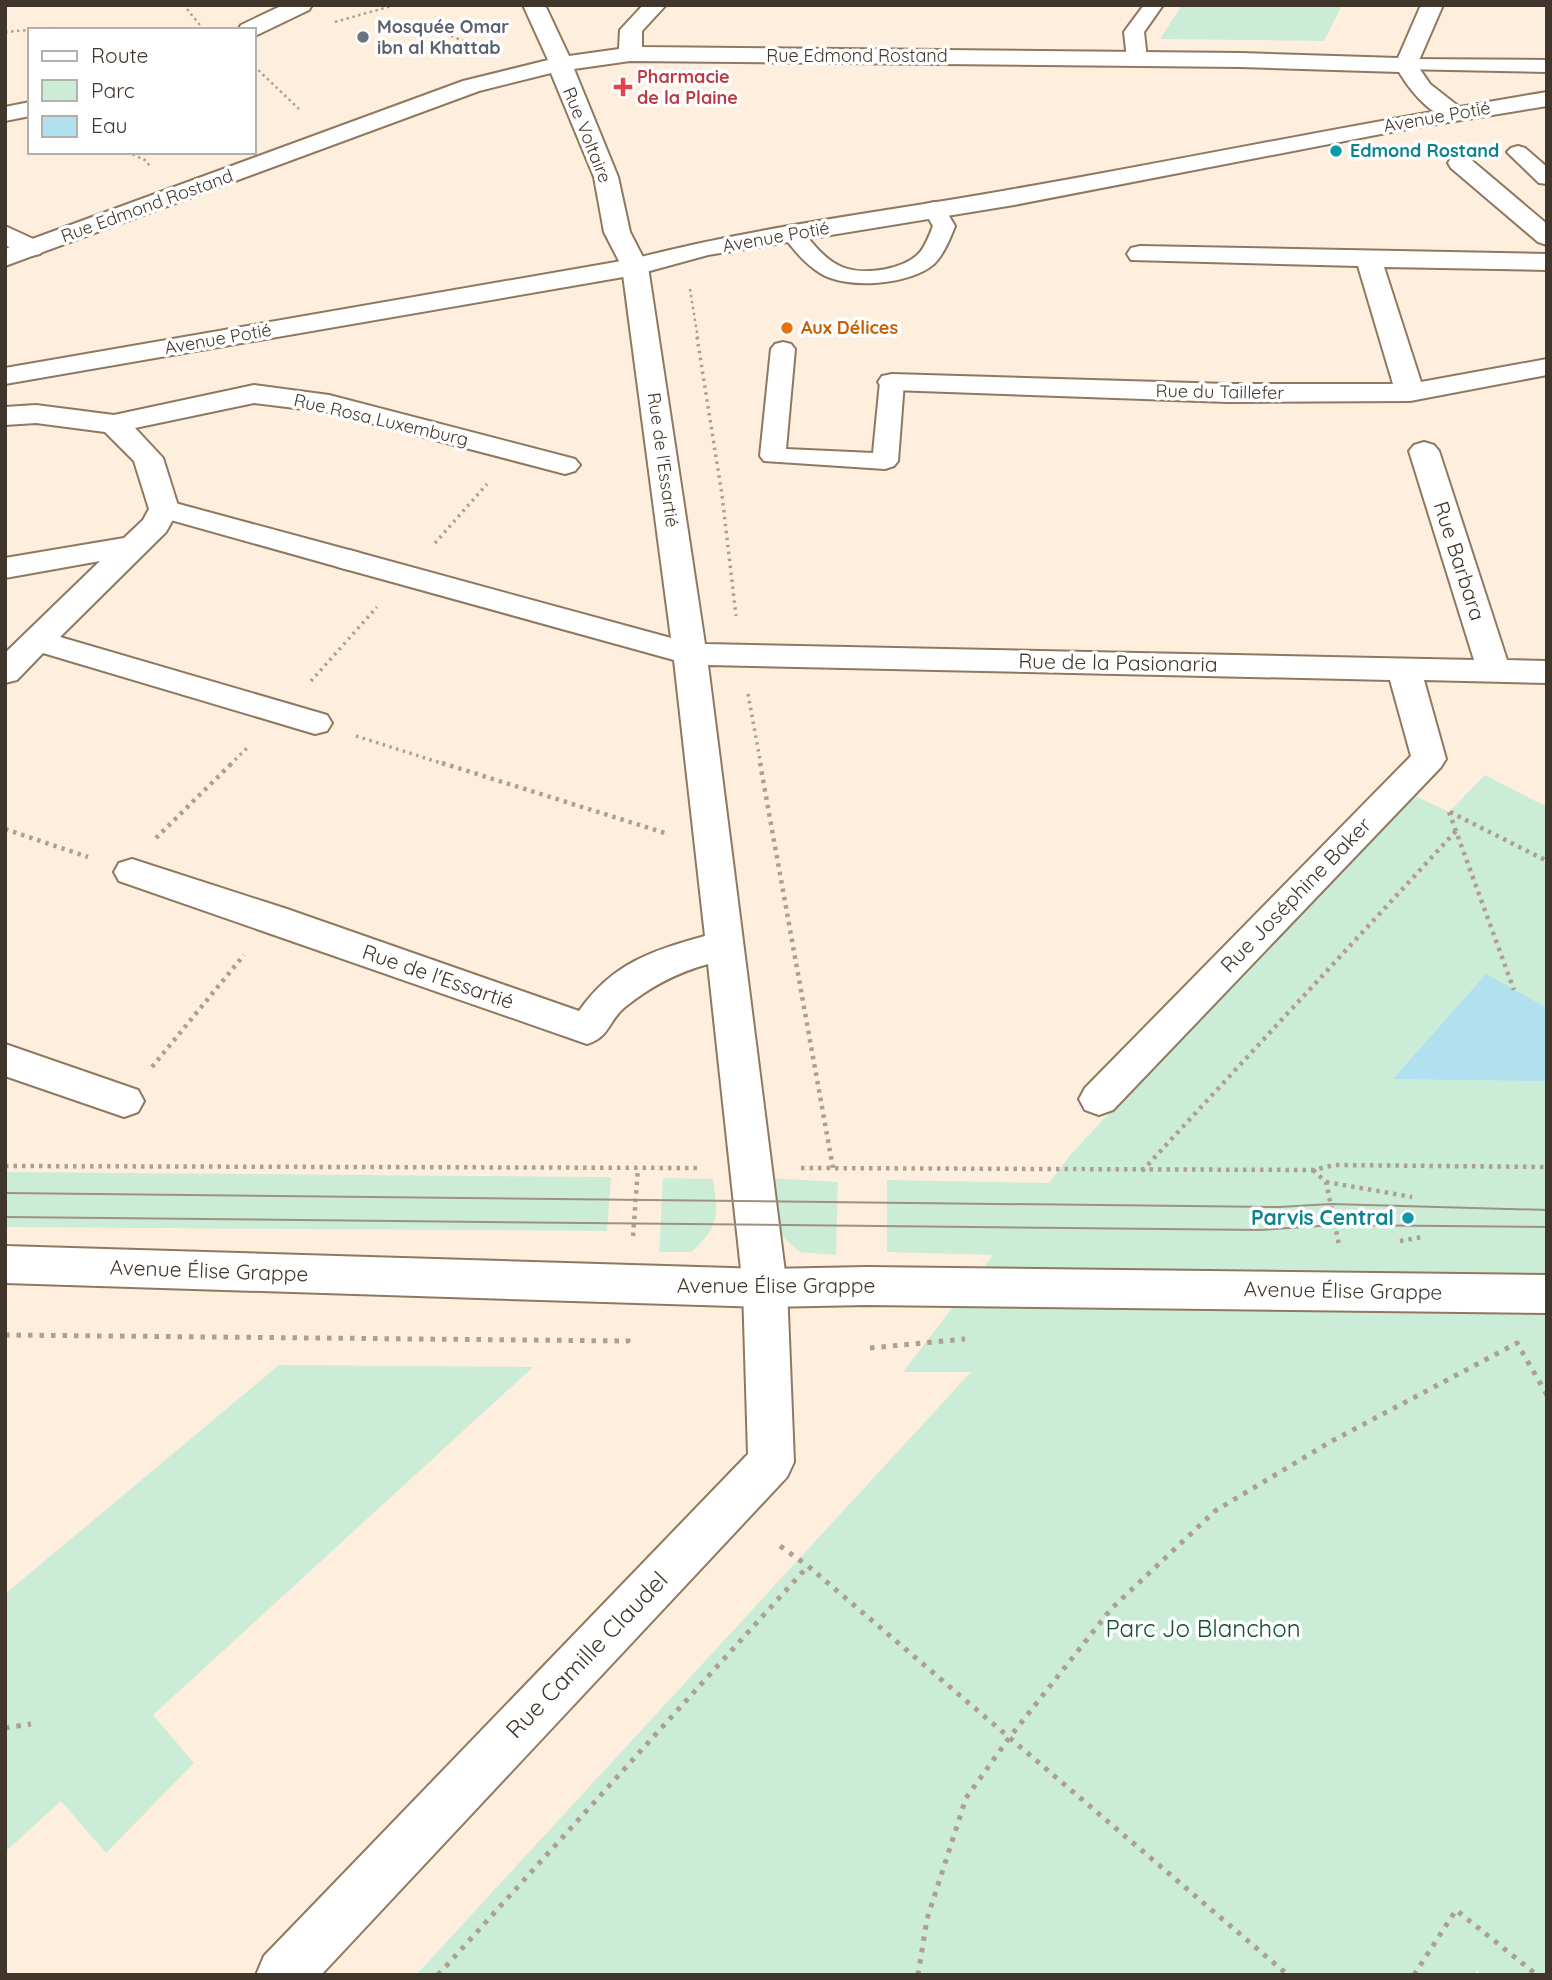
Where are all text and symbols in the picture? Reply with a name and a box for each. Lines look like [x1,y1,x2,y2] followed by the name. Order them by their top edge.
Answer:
[377,15,509,59] place label: Mosquée Omar ibn al Khattab
[28,28,256,154] legend
[355,29,371,45] marker: Mosquée Omar ibn al Khattab
[91,42,148,68] text: Route
[766,44,948,67] street label: Rue Edmond Rostand
[637,65,738,109] place label: Pharmacie de la Plaine
[91,77,135,103] text: Parc
[615,79,631,95] marker: Pharmacie de la Plaine
[558,84,617,186] street label: Rue Voltaire
[1382,96,1492,137] street label: Avenue Potié
[91,112,127,138] text: Eau
[1350,139,1499,162] place label: Edmond Rostand
[1328,143,1344,159] marker: Edmond Rostand
[58,164,236,247] street label: Rue Edmond Rostand
[721,216,831,257] street label: Avenue Potié
[801,316,898,339] place label: Aux Délices
[163,318,273,359] street label: Avenue Potié
[779,320,795,336] marker: Aux Délices
[1156,379,1285,404] street label: Rue du Taillefer
[292,388,471,451] street label: Rue Rosa Luxemburg
[643,391,684,529] street label: Rue de l'Essartié
[1428,498,1491,624] street label: Rue Barbara
[1018,647,1218,677] street label: Rue de la Pasionaria
[1214,811,1376,977] street label: Rue Joséphine Baker
[359,938,518,1014] street label: Rue de l'Essartié
[1251,1204,1394,1230] place label: Parvis Central
[1400,1210,1416,1226] marker: Parvis Central
[109,1254,309,1286] street label: Avenue Élise Grappe
[677,1272,875,1298] street label: Avenue Élise Grappe
[1243,1275,1443,1305] street label: Avenue Élise Grappe
[499,1565,674,1744] street label: Rue Camille Claudel
[1105,1613,1301,1643] park label: Parc Jo Blanchon

